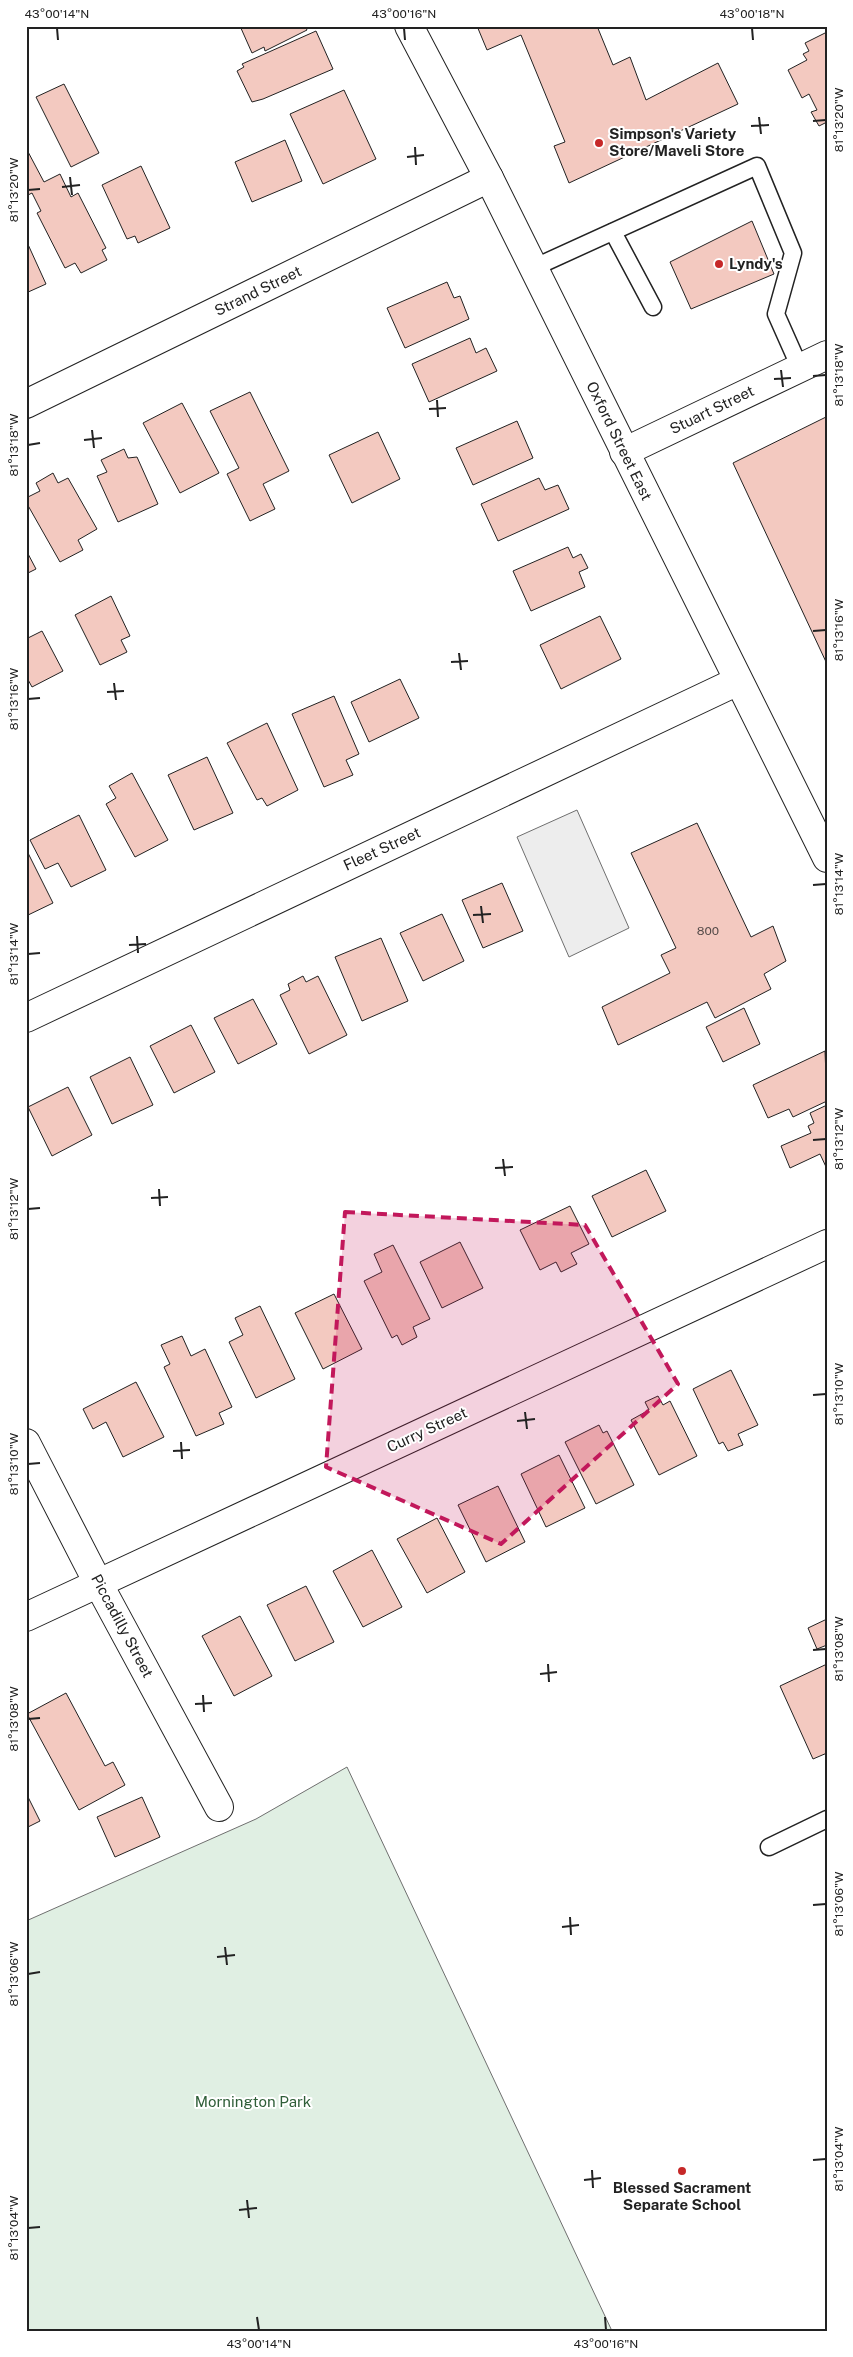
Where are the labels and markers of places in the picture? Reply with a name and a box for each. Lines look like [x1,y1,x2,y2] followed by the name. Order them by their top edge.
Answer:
[609,125,744,159] place label: Simpson's Variety Store/Maveli Store
[593,137,605,149] marker: Simpson's Variety Store/Maveli Store
[729,255,783,272] place label: Lyndy's
[713,258,725,270] marker: Lyndy's
[676,2165,688,2177] marker: Blessed Sacrament Separate School
[613,2179,751,2213] place label: Blessed Sacrament Separate School

